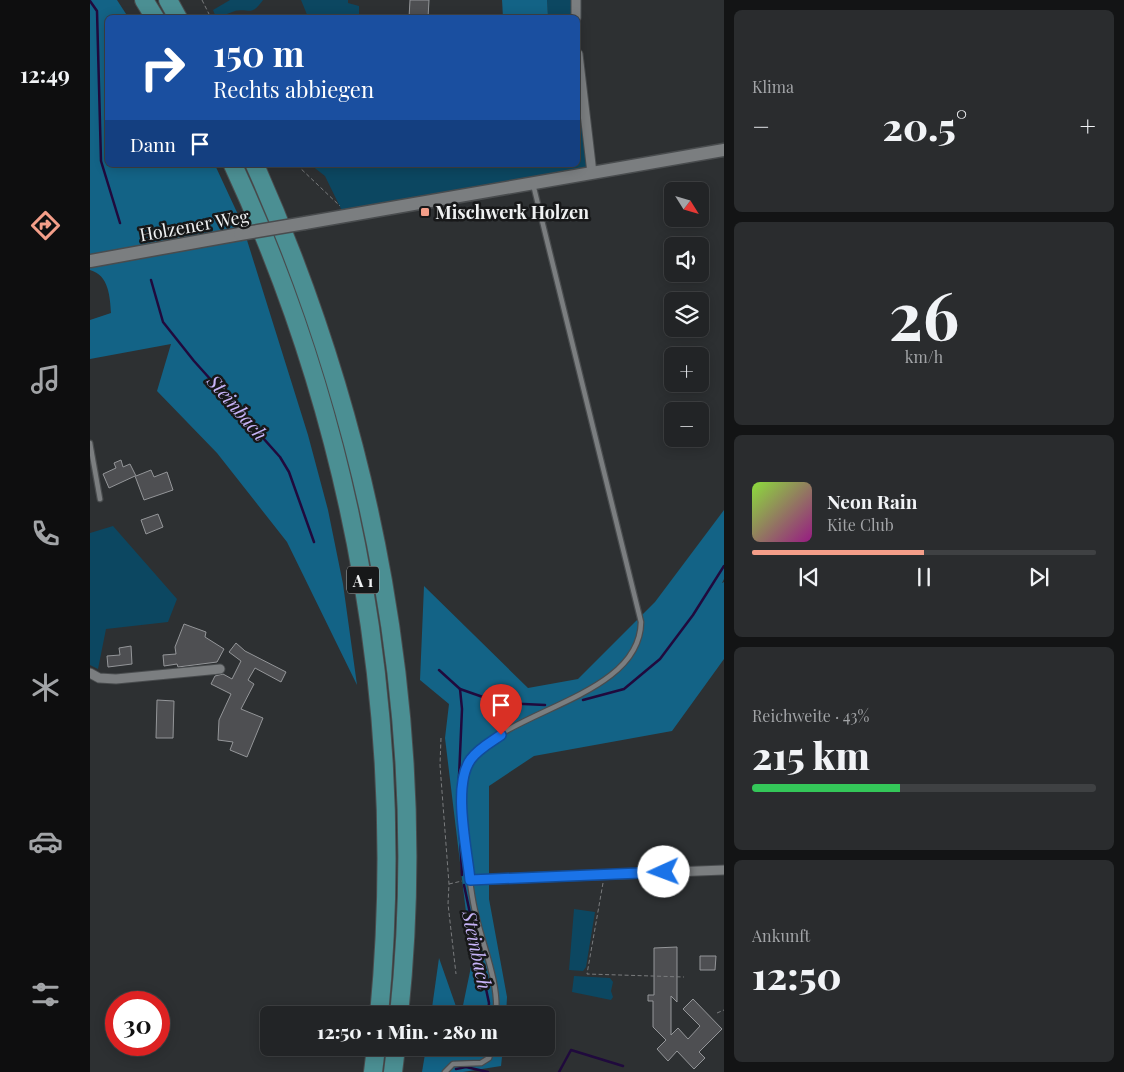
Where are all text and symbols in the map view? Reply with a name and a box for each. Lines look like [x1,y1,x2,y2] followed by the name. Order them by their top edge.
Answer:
[213,29,304,76] text: 150 m
[130,35,195,100] icon: right
[20,59,70,89] text: 12:49
[213,74,374,104] text: Rechts abbiegen
[752,76,794,97] text: Klima
[882,100,967,151] text: 20.5°
[752,107,770,144] text: −
[1080,107,1096,144] text: +
[186,130,214,158] icon: arrive
[130,131,176,157] text: Dann
[664,182,709,228] north arrow
[664,182,709,447] map controls
[435,200,589,224] place label: Mischwerk Holzen
[137,203,251,246] street label: Holzener Weg
[419,206,431,218] marker: Mischwerk Holzen
[28,208,63,243] icon: directions
[664,237,709,282] button: sound
[889,270,959,356] text: 26
[664,292,709,337] button: layers
[905,346,943,367] text: km/h
[664,347,709,392] button: +
[28,362,63,397] icon: music
[201,368,274,446] water label: Steinbach
[664,402,709,447] button: −
[827,488,917,514] text: Neon Rain
[827,514,894,535] text: Kite Club
[28,516,63,551] icon: phone
[795,563,823,591] icon: previous
[910,563,938,591] icon: pause
[1025,563,1053,591] icon: next
[347,566,379,594] road number: A 1
[28,670,63,705] icon: climate
[480,684,522,735] pin
[487,691,515,719] icon: arrive
[752,705,869,726] text: Reichweite · 43%
[752,729,870,780] text: 215 km
[28,824,63,859] icon: car
[637,845,689,897] position arrow
[457,907,499,992] water label: Steinbach
[752,925,810,946] text: Ankunft
[752,949,842,1000] text: 12:50
[28,977,63,1012] icon: filters
[105,991,170,1056] speed limit sign: 30
[317,1018,498,1044] text: 12:50 · 1 Min. · 280 m

